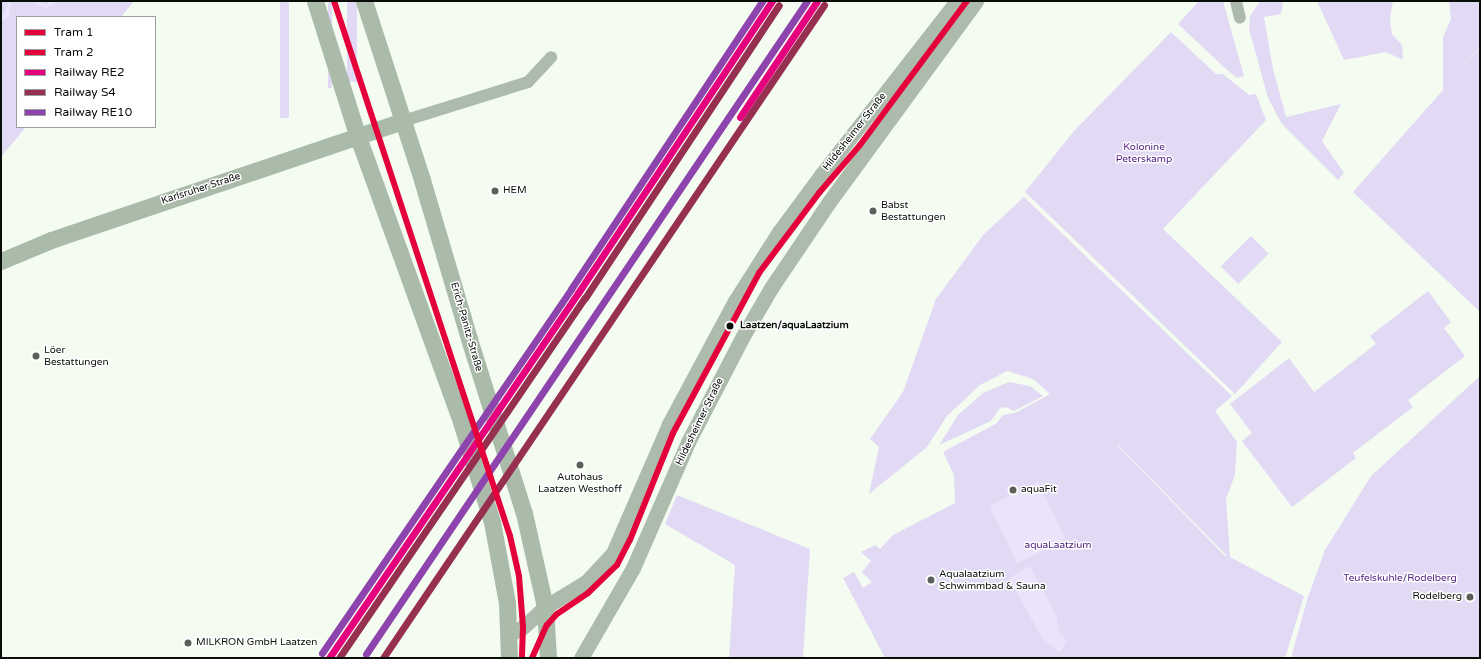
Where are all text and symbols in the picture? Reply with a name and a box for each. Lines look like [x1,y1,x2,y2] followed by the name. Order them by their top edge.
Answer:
[16,16,156,128] legend
[54,25,94,39] text: Tram 1
[54,45,94,59] text: Tram 2
[54,65,125,79] text: Railway RE2
[54,85,116,99] text: Railway S4
[821,91,889,173] street label: Hildesheimer Straße
[54,105,132,119] text: Railway RE10
[1116,141,1172,164] park label: Kolonine Peterskamp
[160,171,242,207] street label: Karlsruher Straße
[503,185,527,197] place label: HEM
[490,186,500,196] marker: HEM
[881,199,945,222] place label: Babst Bestattungen
[868,206,878,216] marker: Babst Bestattungen
[447,281,485,373] street label: Erich-Panitz-Straße
[723,319,737,333] marker: Laatzen/aquaLaatzium
[740,320,849,332] place label: Laatzen/aquaLaatzium
[44,344,108,368] place label: Löer Bestattungen
[31,351,41,361] marker: Löer Bestattungen
[674,376,726,468] street label: Hildesheimer Straße
[575,460,585,470] marker: Autohaus Laatzen Westhoff
[538,471,622,494] place label: Autohaus Laatzen Westhoff
[1021,484,1057,496] place label: aquaFit
[1008,485,1018,495] marker: aquaFit
[1025,540,1091,552] park label: aquaLaatzium
[939,568,1046,592] place label: Aqualaatzium Schwimmbad & Sauna
[1343,573,1457,585] park label: Teufelskuhle/Rodelberg
[926,575,936,585] marker: Aqualaatzium Schwimmbad & Sauna
[1412,591,1462,603] place label: Rodelberg
[1465,592,1475,602] marker: Rodelberg
[196,637,317,649] place label: MILKRON GmbH Laatzen
[183,638,193,648] marker: MILKRON GmbH Laatzen

